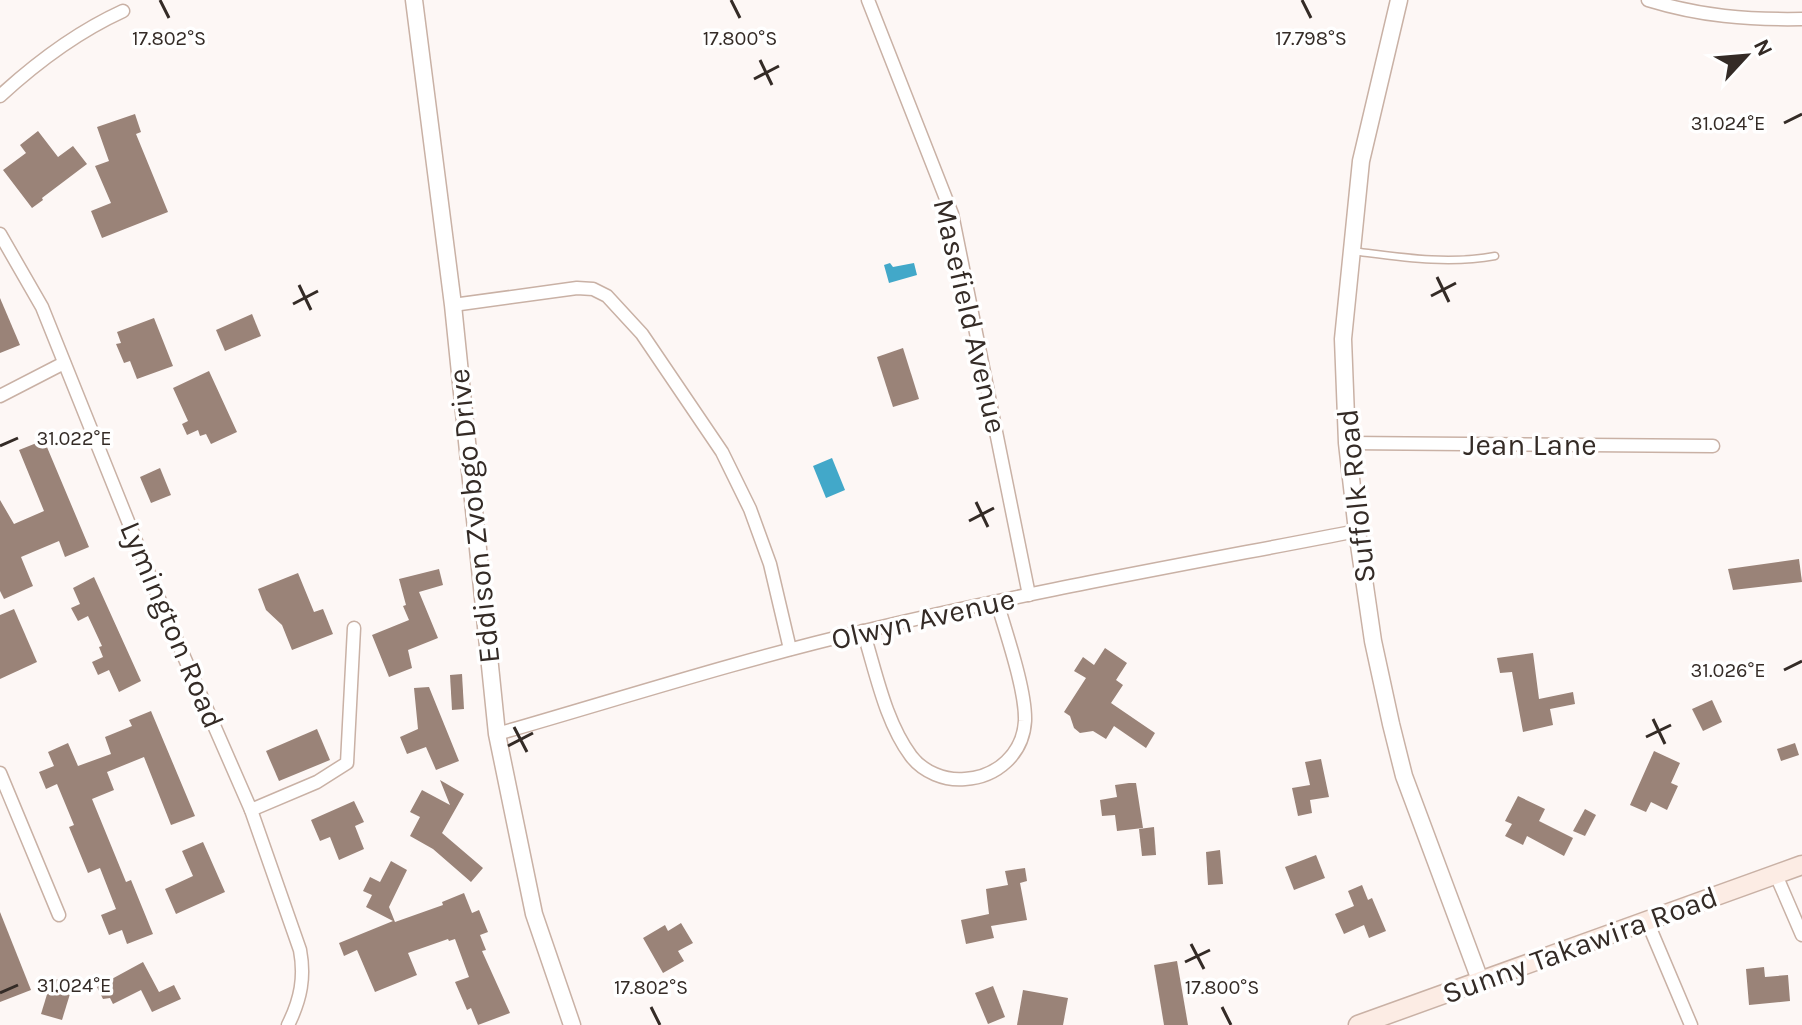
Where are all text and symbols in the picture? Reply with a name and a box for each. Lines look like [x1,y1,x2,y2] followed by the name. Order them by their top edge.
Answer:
[1706,16,1786,96] north arrow
[132,27,206,50] text: 17.802°S
[703,27,777,50] text: 17.800°S
[1275,27,1347,50] text: 17.798°S
[1748,35,1778,60] text: N
[1691,112,1765,135] text: 31.024°E
[925,195,1015,437] street label: Masefield Avenue
[441,367,507,665] street label: Eddison Zvobgo Drive
[1329,407,1383,585] street label: Suffolk Road
[36,427,112,450] text: 31.022°E
[1463,427,1597,463] street label: Jean Lane
[112,516,232,734] street label: Lymington Road
[828,580,1018,658] street label: Olwyn Avenue
[1691,659,1765,682] text: 31.026°E
[1438,878,1722,1012] street label: Sunny Takawira Road
[37,974,111,997] text: 31.024°E
[614,976,688,999] text: 17.802°S
[1185,976,1259,999] text: 17.800°S

